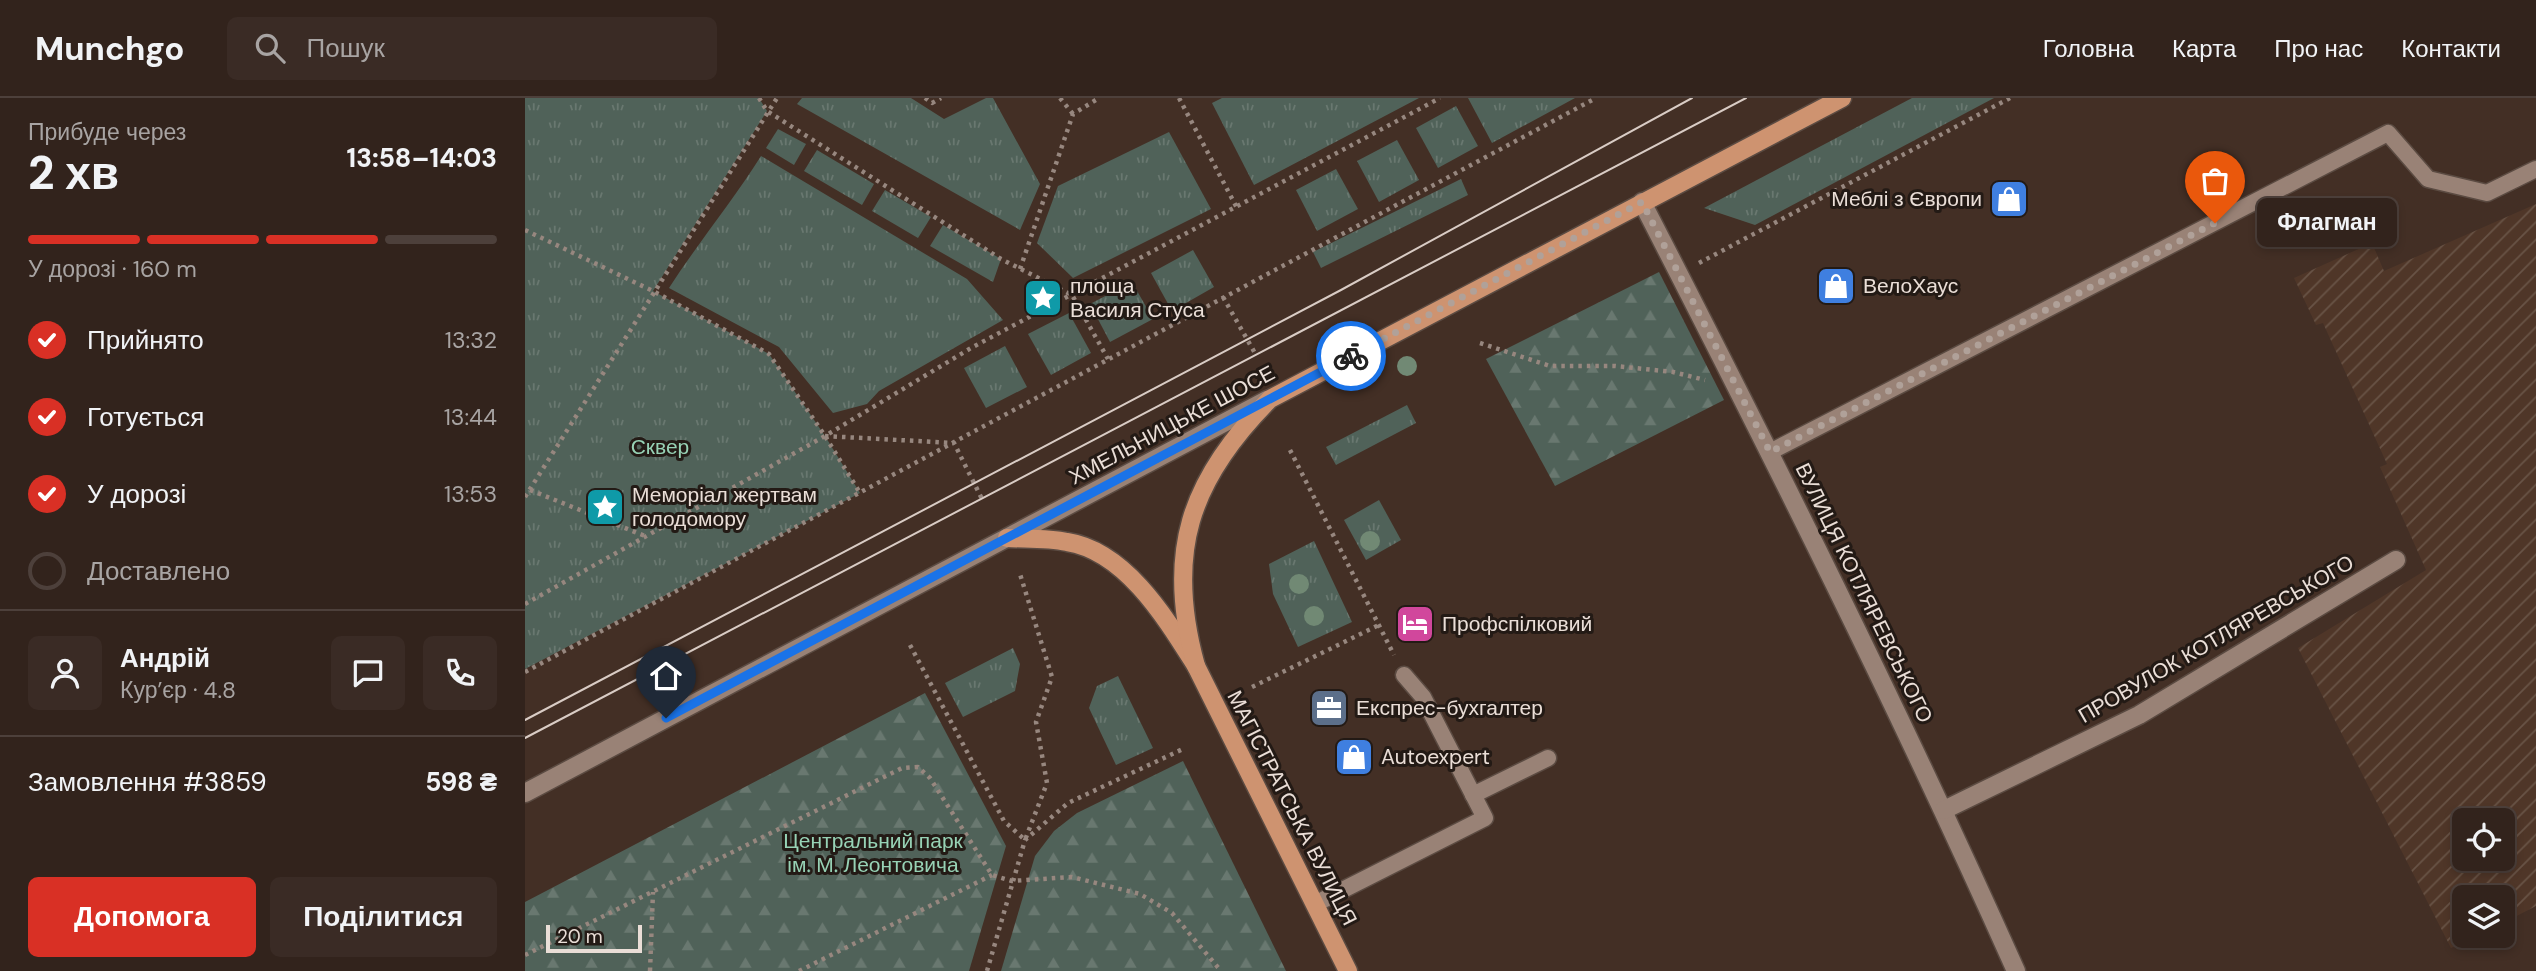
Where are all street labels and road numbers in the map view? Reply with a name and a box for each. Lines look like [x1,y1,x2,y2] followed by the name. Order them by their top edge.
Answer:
[1064,359,1280,491] street label: ХМЕЛЬНИЦЬКЕ ШОСЕ
[1789,458,1939,728] street label: ВУЛИЦЯ КОТЛЯРЕВСЬКОГО
[2073,548,2359,730] street label: ПРОВУЛОК КОТЛЯРЕВСЬКОГО
[1220,686,1364,930] street label: МАГІСТРАТСЬКА ВУЛИЦЯ

